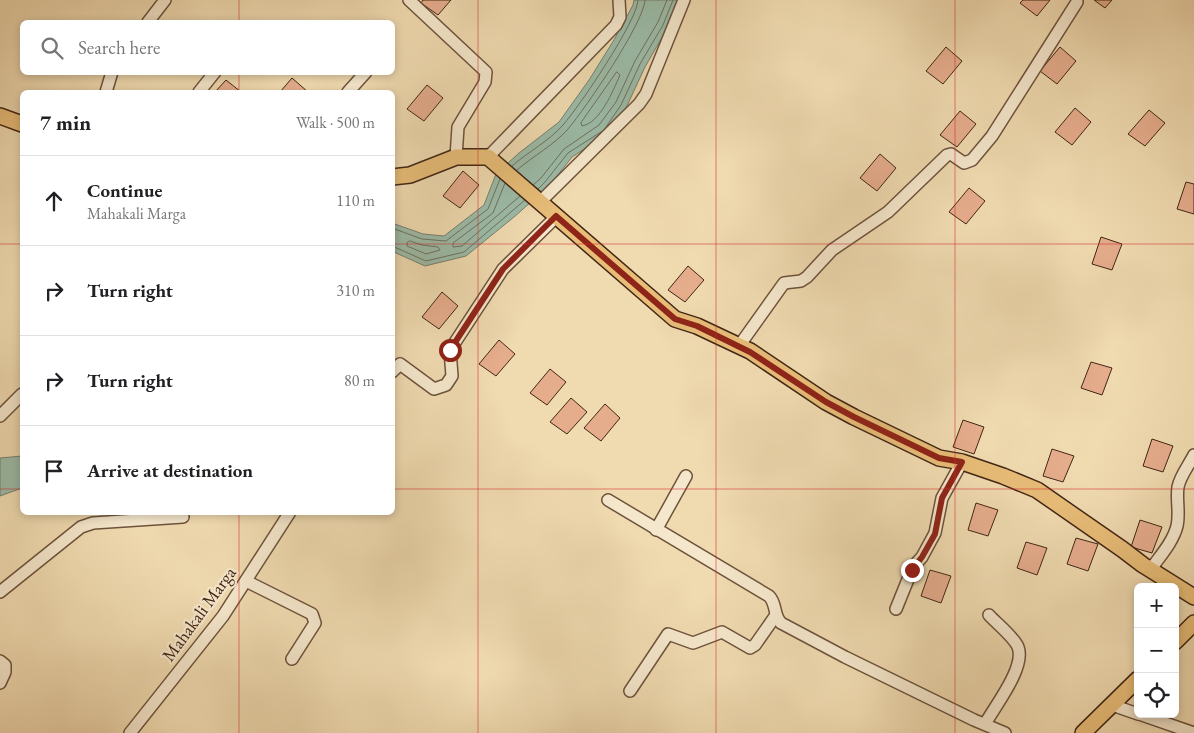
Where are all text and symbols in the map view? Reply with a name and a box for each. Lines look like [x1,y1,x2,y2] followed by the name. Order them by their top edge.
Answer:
[20,20,395,75] search box
[38,34,66,62] icon: search
[78,35,160,60] text: Search here
[40,109,91,136] text: 7 min
[296,112,375,133] text: Walk · 500 m
[87,178,162,203] text: Continue
[40,187,68,215] icon: ahead
[336,190,375,211] text: 110 m
[87,203,186,224] text: Mahakali Marga
[40,277,68,305] icon: right
[87,278,173,303] text: Turn right
[336,280,375,301] text: 310 m
[439,339,462,362] route start
[40,367,68,395] icon: right
[87,368,173,393] text: Turn right
[344,370,375,391] text: 80 m
[40,457,68,485] icon: arrive
[87,458,253,483] text: Arrive at destination
[901,559,924,582] route end
[157,561,241,666] street label: Mahakali Marga
[1134,583,1179,718] map controls
[1134,583,1179,628] button: +
[1134,628,1179,673] button: −
[1134,673,1179,718] button: locate

